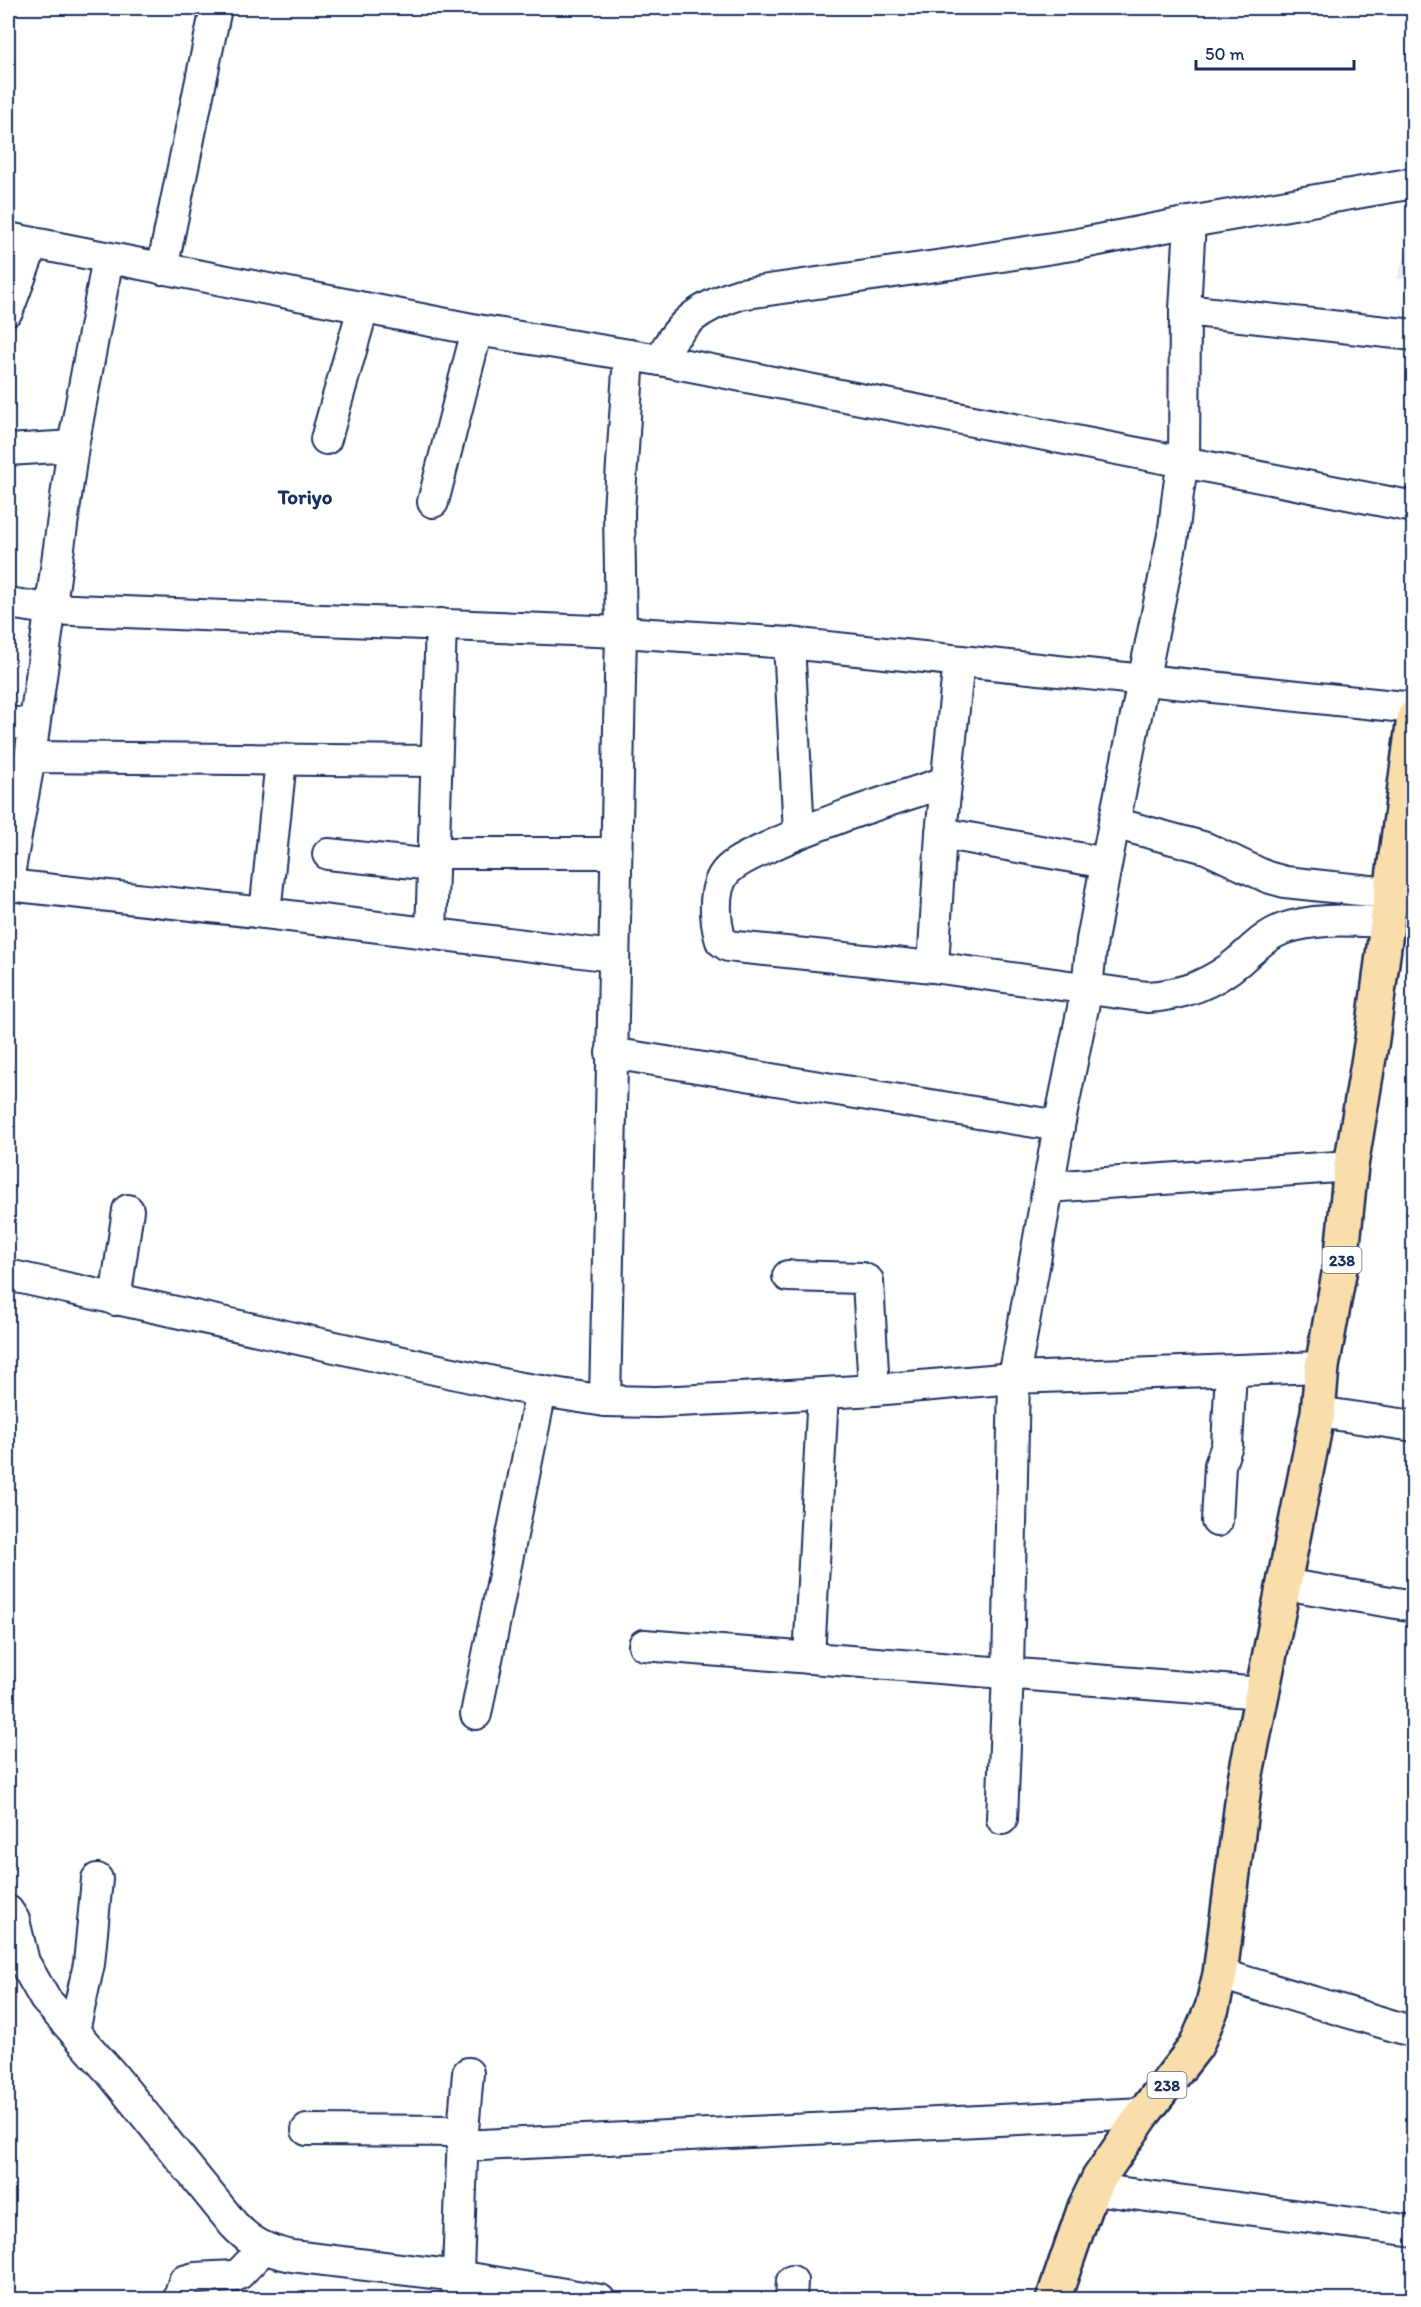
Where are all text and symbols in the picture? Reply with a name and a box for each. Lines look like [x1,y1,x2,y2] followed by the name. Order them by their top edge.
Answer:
[1196,33,1354,71] scale bar
[1205,43,1245,65] text: 50 m
[277,484,333,510] district label: Toriyo
[1322,1247,1362,1273] road number: 238
[1148,2072,1186,2098] road number: 238

